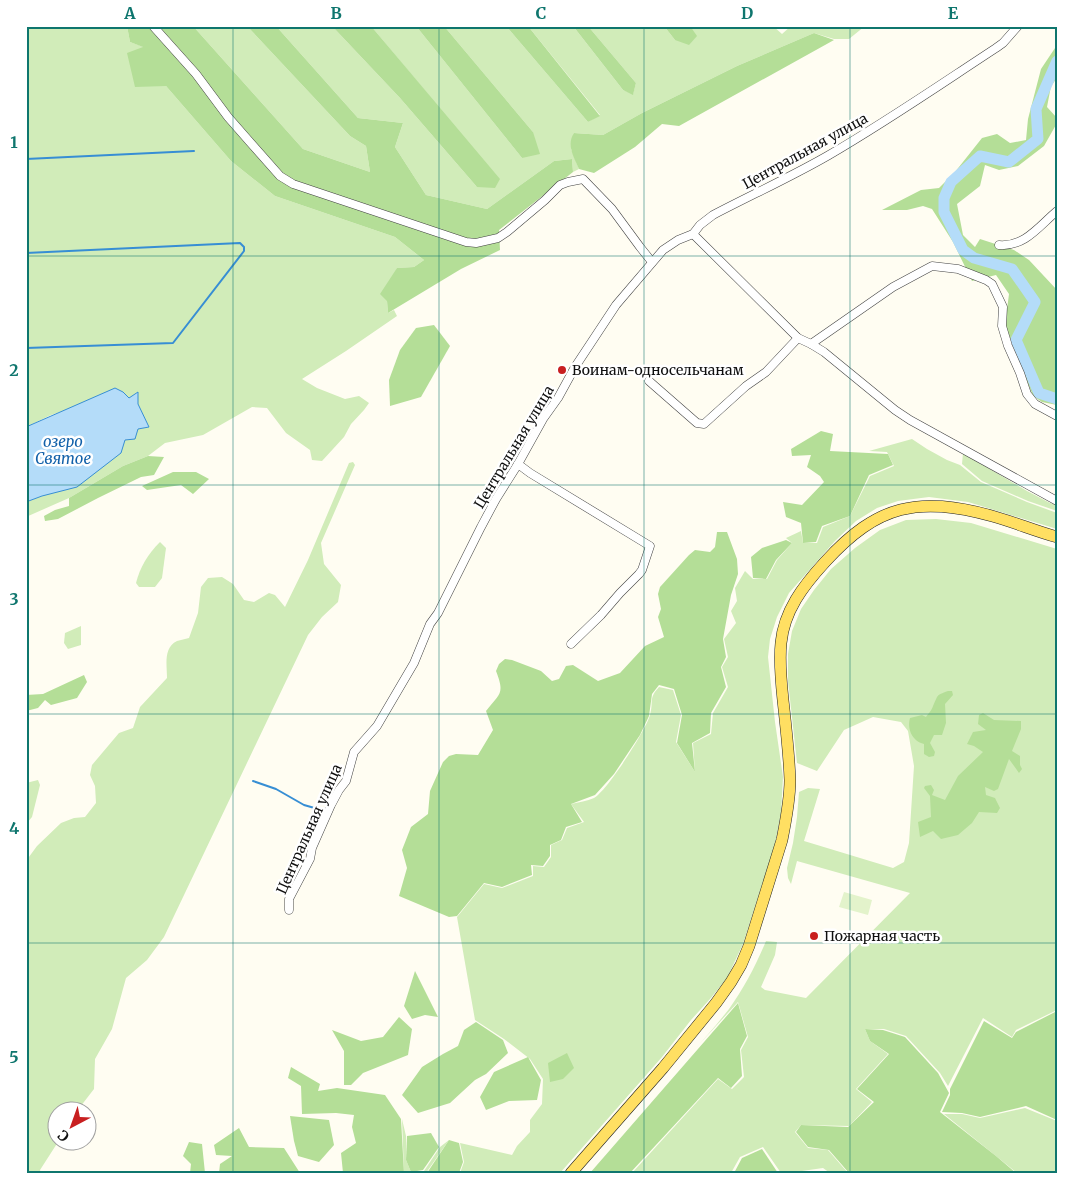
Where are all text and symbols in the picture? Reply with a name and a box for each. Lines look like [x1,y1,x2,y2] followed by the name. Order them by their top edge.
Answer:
[123,3,136,23] text: A
[330,3,342,23] text: B
[536,3,546,23] text: C
[741,3,753,23] text: D
[948,3,959,23] text: E
[739,109,871,193] street label: Центральная улица
[10,132,18,152] text: 1
[9,360,19,380] text: 2
[572,361,744,379] place label: Воинам-односельчанам
[556,364,568,376] marker: Воинам-односельчанам
[470,382,558,512] street label: Центральная улица
[35,432,91,468] water label: озеро Святое
[9,589,19,609] text: 3
[272,761,346,897] street label: Центральная улица
[9,818,19,838] text: 4
[824,927,940,945] place label: Пожарная часть
[808,930,820,942] marker: Пожарная часть
[9,1047,19,1067] text: 5
[48,1102,98,1152] north arrow
[54,1126,73,1146] text: С

